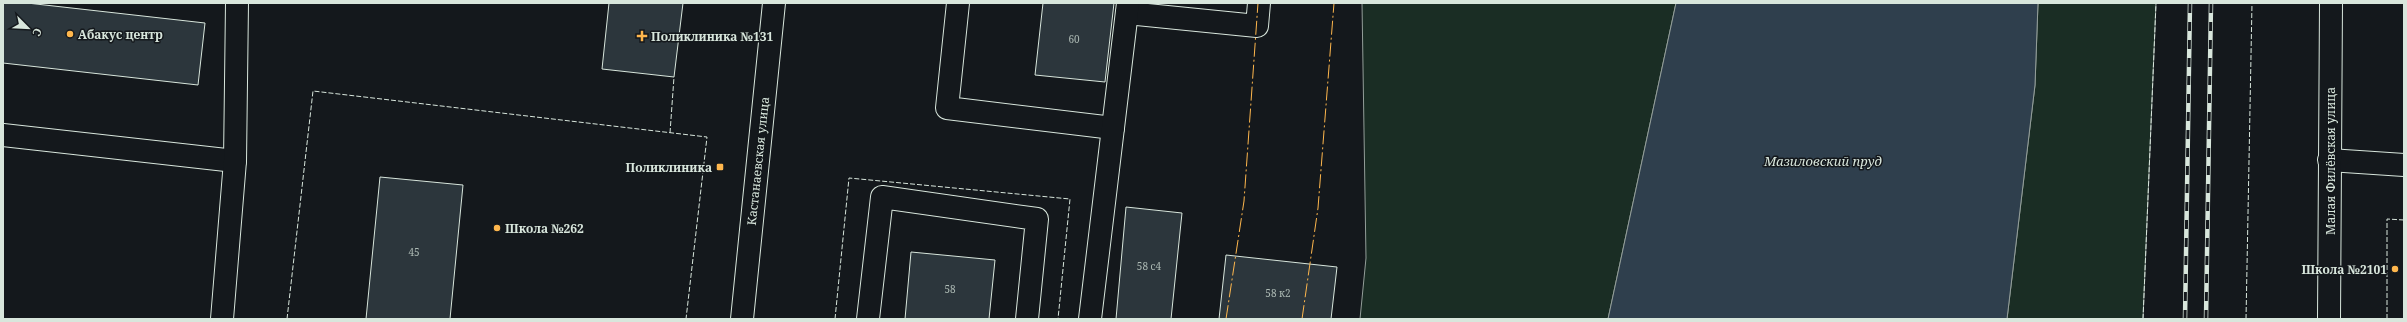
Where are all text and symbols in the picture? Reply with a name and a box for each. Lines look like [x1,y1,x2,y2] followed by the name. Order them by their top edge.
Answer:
[8,8,48,48] north arrow
[29,26,46,39] text: С
[78,26,163,43] place label: Абакус центр
[651,28,773,45] place label: Поликлиника №131
[65,29,75,39] marker: Абакус центр
[636,30,648,42] marker: Поликлиника №131
[1068,32,1080,46] house number: 60
[2322,87,2339,235] street label: Малая Филёвская улица
[743,96,773,226] street label: Кастанаевская улица
[1763,152,1882,170] water label: Мазиловский пруд
[626,159,712,176] place label: Поликлиника
[715,162,725,172] marker: Поликлиника
[505,220,584,237] place label: Школа №262
[492,223,502,233] marker: Школа №262
[408,245,420,259] house number: 45
[1137,259,1162,273] house number: 58 с4
[2301,261,2387,278] place label: Школа №2101
[2390,264,2400,274] marker: Школа №2101
[944,282,956,296] house number: 58
[1265,286,1291,300] house number: 58 к2

